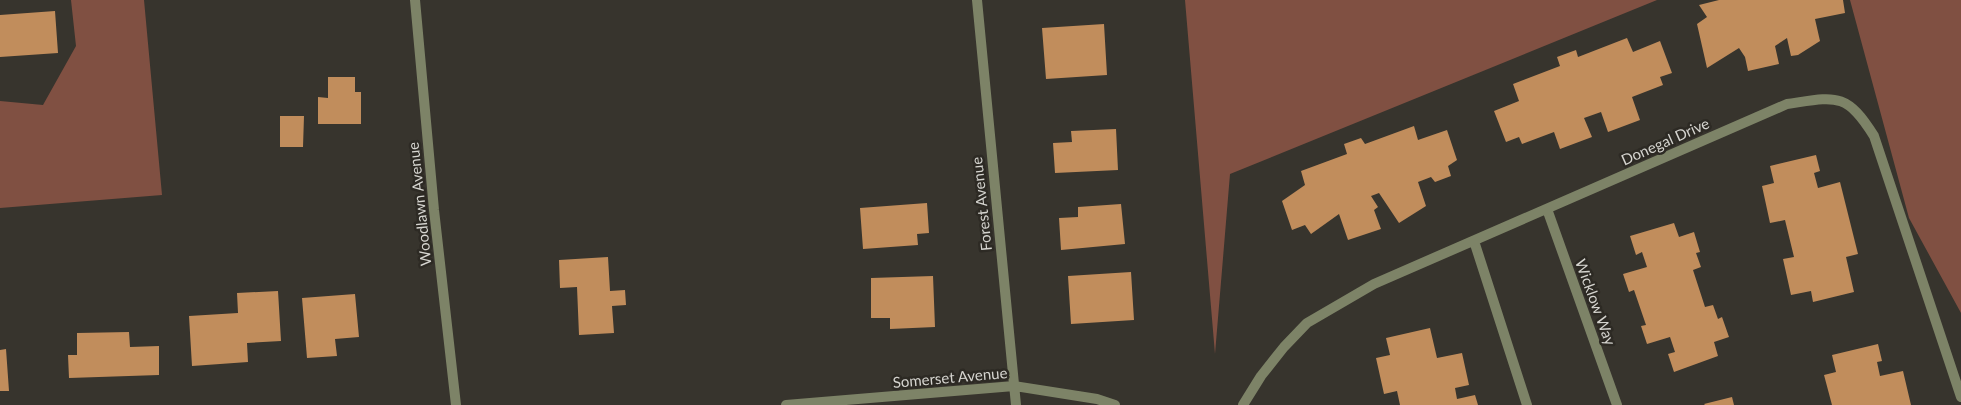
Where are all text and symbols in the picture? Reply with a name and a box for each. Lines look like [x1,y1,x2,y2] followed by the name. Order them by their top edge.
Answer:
[1618,114,1712,168] street label: Donegal Drive
[404,141,434,267] street label: Woodlawn Avenue
[967,156,995,252] street label: Forest Avenue
[1572,256,1620,348] street label: Wicklow Way
[892,363,1008,391] street label: Somerset Avenue

